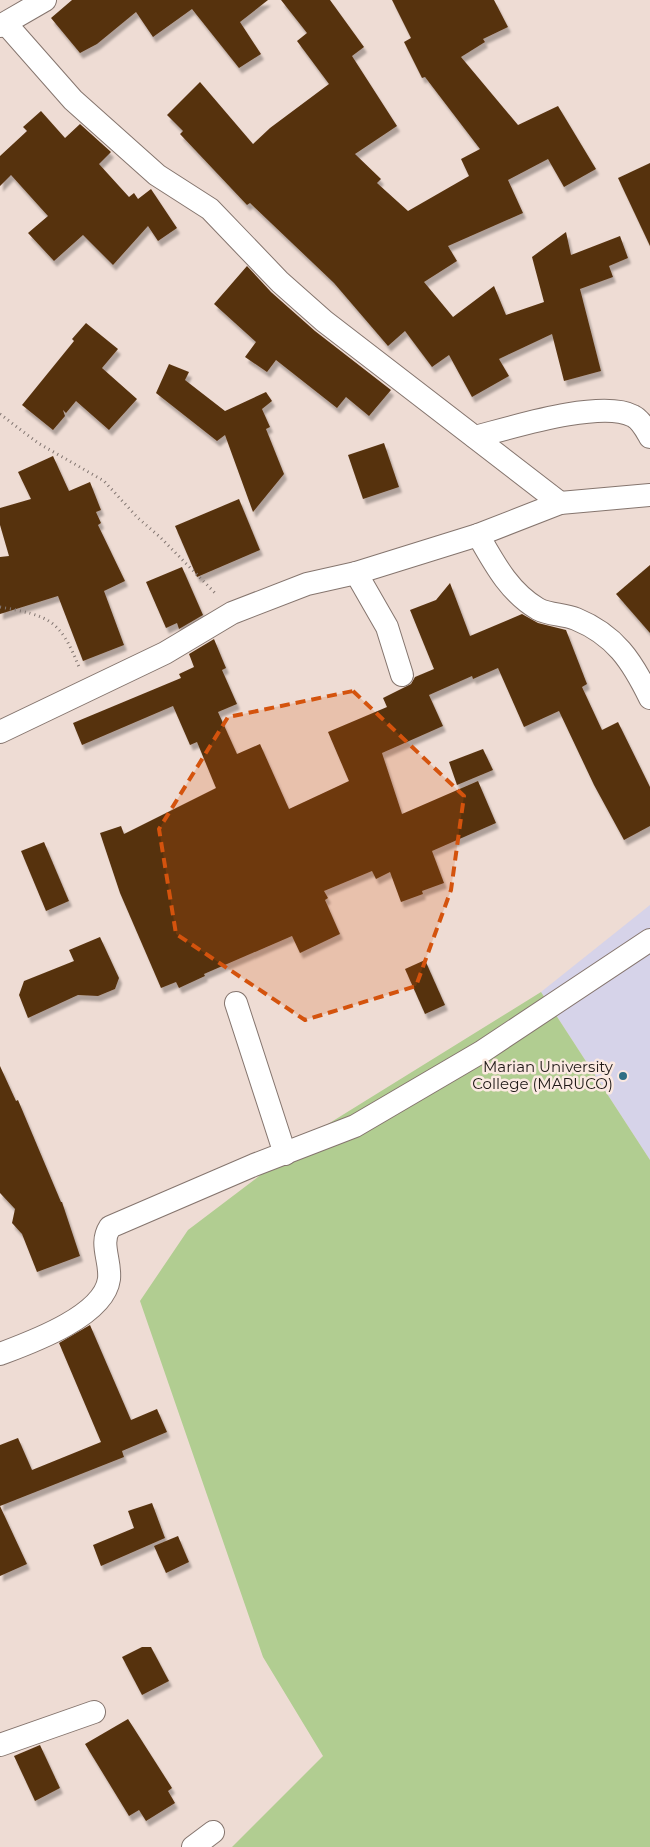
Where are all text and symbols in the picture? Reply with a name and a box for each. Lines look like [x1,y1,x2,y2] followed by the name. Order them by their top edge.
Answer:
[472,1057,614,1093] place label: Marian University College (MARUCO)
[617,1070,629,1082] marker: Marian University College (MARUCO)

